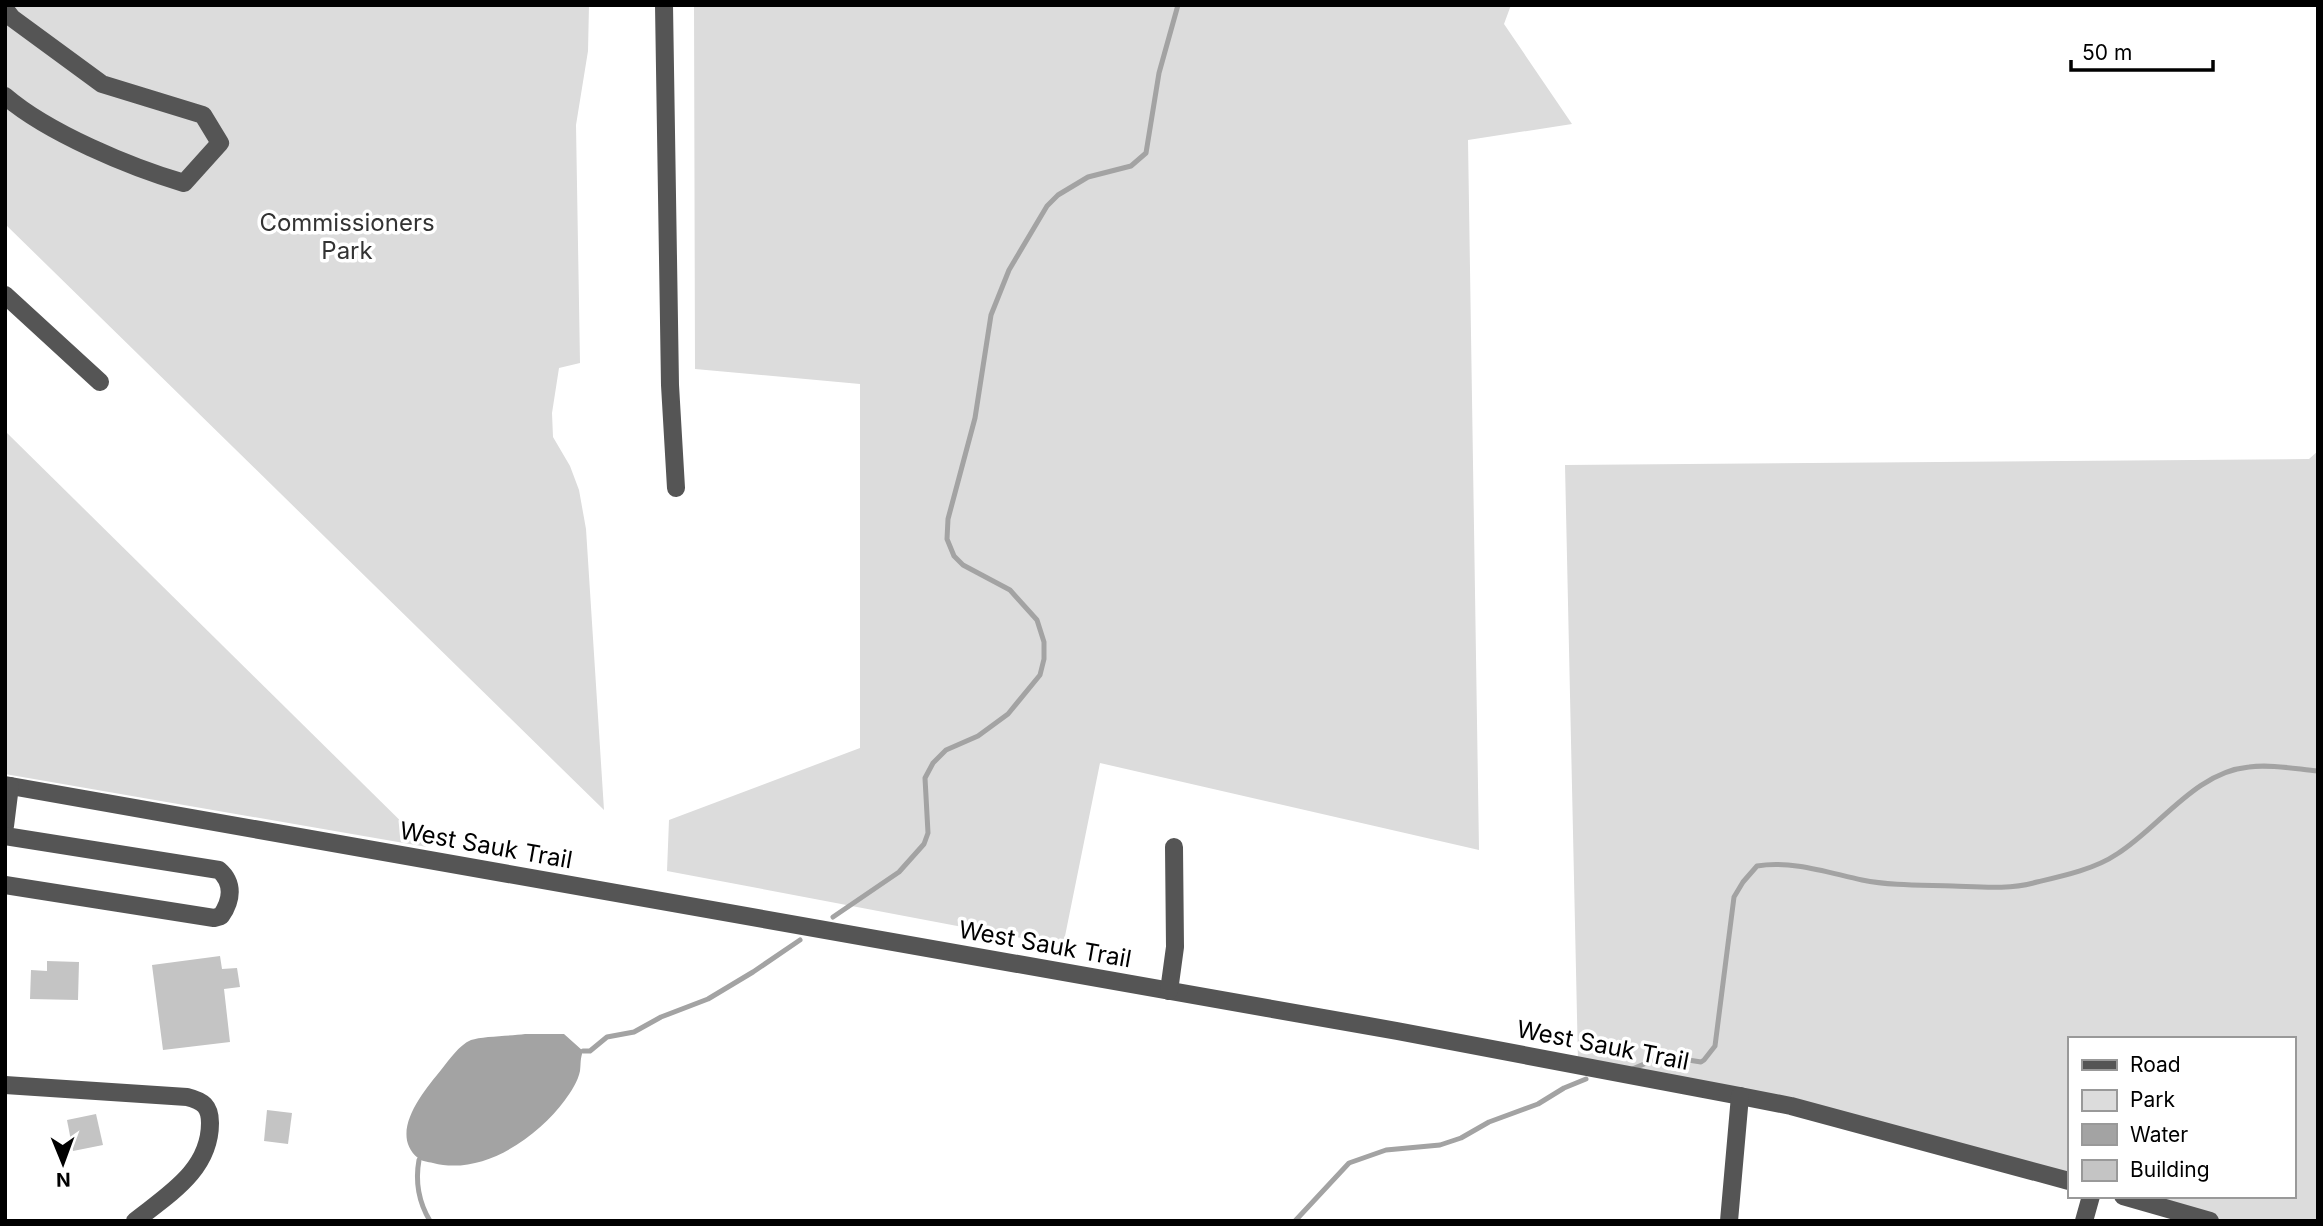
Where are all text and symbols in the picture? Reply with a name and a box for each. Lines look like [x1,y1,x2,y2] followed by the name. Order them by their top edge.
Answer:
[2071,28,2213,72] scale bar
[2082,40,2132,65] text: 50 m
[259,208,435,265] park label: Commissioners Park
[397,816,575,874] street label: West Sauk Trail
[956,915,1134,973] street label: West Sauk Trail
[1514,1014,1692,1076] street label: West Sauk Trail
[2068,1037,2295,1198] legend
[2130,1052,2181,1077] text: Road
[2130,1087,2175,1112] text: Park
[2130,1122,2188,1147] text: Water
[28,1128,98,1198] north arrow
[2130,1157,2210,1182] text: Building
[56,1168,71,1191] text: N

